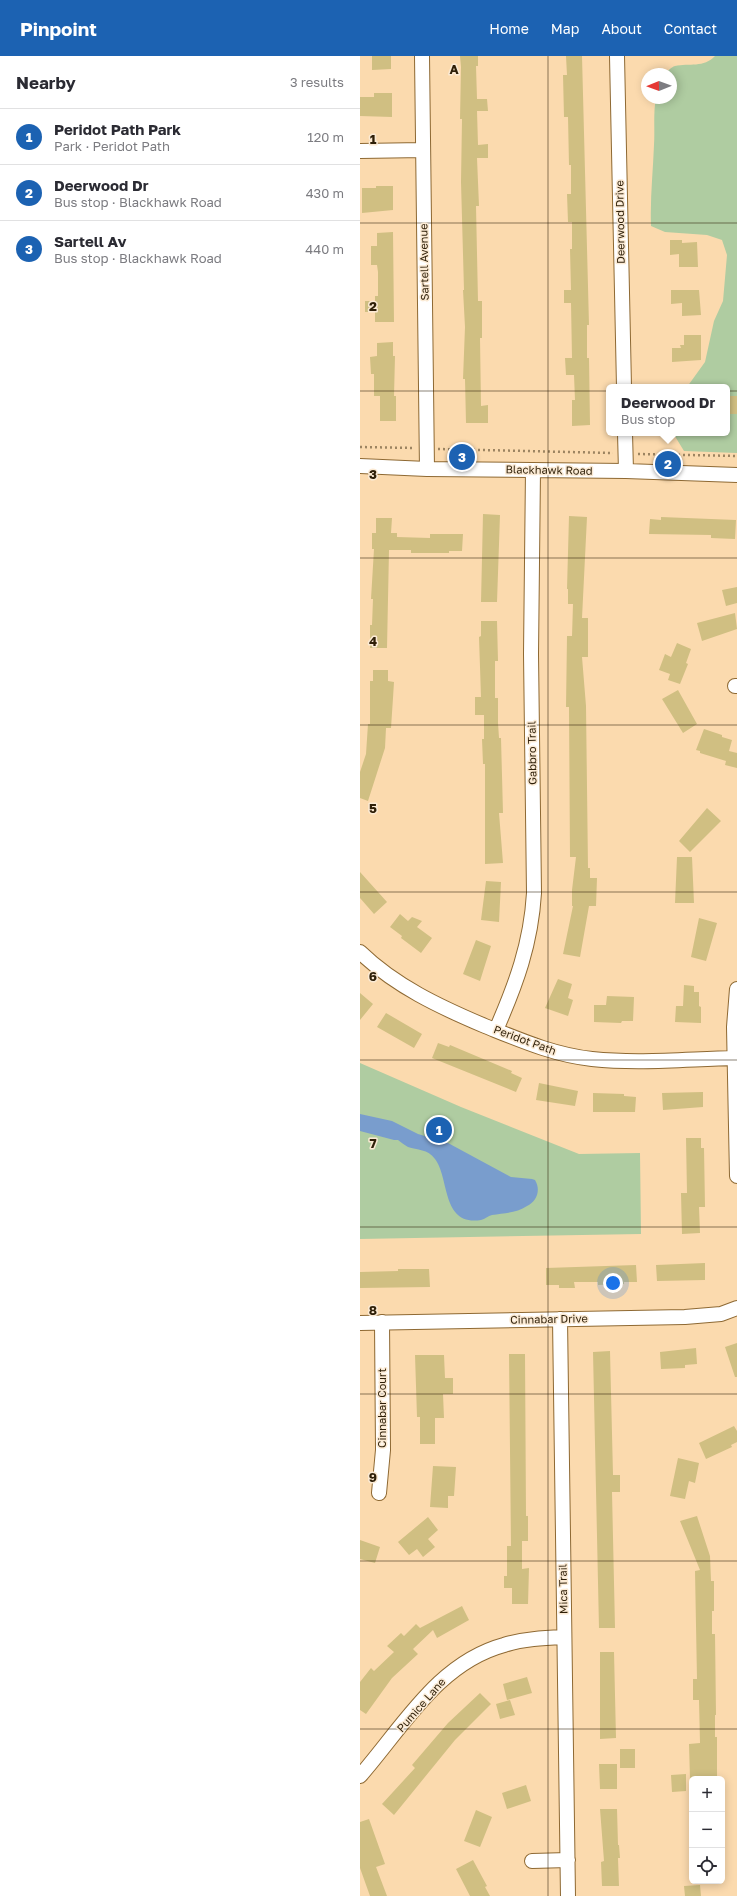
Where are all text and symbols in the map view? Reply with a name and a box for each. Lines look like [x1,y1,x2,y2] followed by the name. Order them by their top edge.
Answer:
[20,17,97,40] text: Pinpoint
[489,20,529,37] text: Home
[551,20,579,37] text: Map
[601,20,642,37] text: About
[664,20,717,37] text: Contact
[449,61,459,77] text: A
[641,68,677,104] north arrow
[16,72,76,93] text: Nearby
[290,74,344,90] text: 3 results
[54,120,181,138] text: Peridot Path Park
[26,129,32,145] text: 1
[307,129,344,145] text: 120 m
[370,131,377,147] text: 1
[54,138,170,154] text: Park · Peridot Path
[54,176,149,194] text: Deerwood Dr
[612,180,627,264] street label: Deerwood Drive
[25,185,33,201] text: 2
[306,185,344,201] text: 430 m
[54,194,222,210] text: Bus stop · Blackhawk Road
[416,223,431,301] street label: Sartell Avenue
[54,232,126,250] text: Sartell Av
[25,241,33,257] text: 3
[305,241,344,257] text: 440 m
[54,250,222,266] text: Bus stop · Blackhawk Road
[369,298,377,314] text: 2
[606,384,730,436] popup
[621,393,715,411] text: Deerwood Dr
[621,411,675,427] text: Bus stop
[449,442,475,472] pin: 3
[655,449,681,479] pin: 2
[505,462,593,477] street label: Blackhawk Road
[369,466,377,482] text: 3
[369,633,377,649] text: 4
[524,721,539,785] street label: Gabbro Trail
[369,800,377,816] text: 5
[369,968,377,984] text: 6
[492,1022,558,1057] street label: Peridot Path
[426,1115,452,1145] pin: 1
[369,1135,377,1151] text: 7
[603,1273,623,1293] your location
[369,1302,377,1318] text: 8
[510,1311,588,1326] street label: Cinnabar Drive
[375,1368,388,1448] street label: Cinnabar Court
[369,1469,377,1485] text: 9
[556,1563,569,1614] street label: Mica Trail
[394,1675,448,1734] street label: Pumice Lane
[689,1776,725,1884] map controls
[689,1776,725,1812] button: +
[689,1812,725,1848] button: −
[689,1848,725,1884] button: locate

